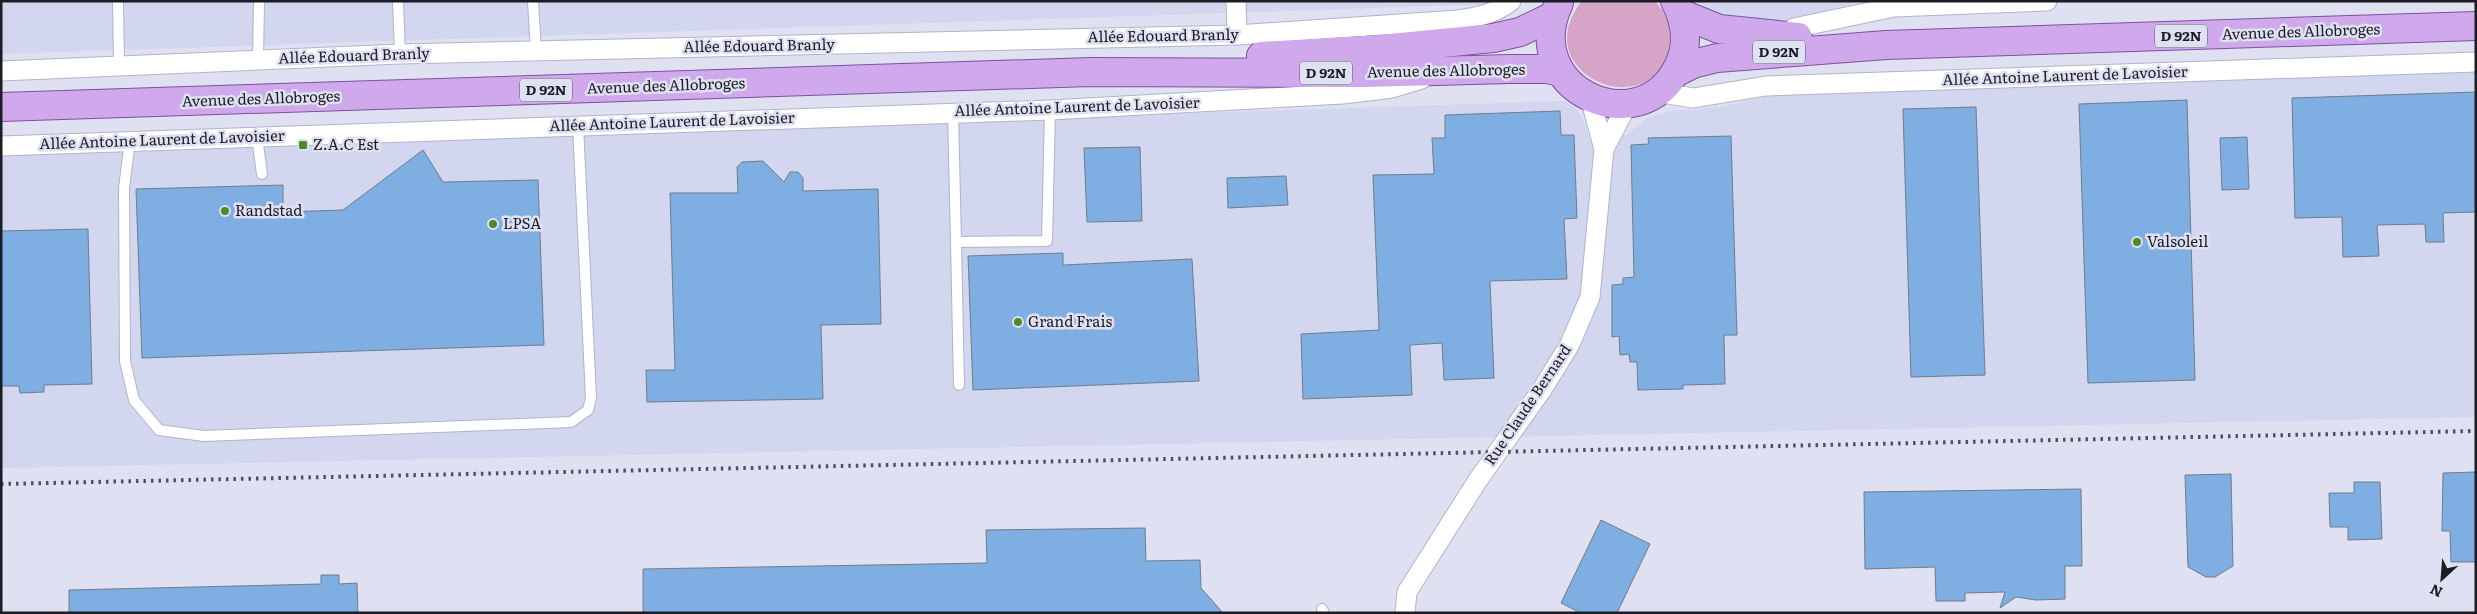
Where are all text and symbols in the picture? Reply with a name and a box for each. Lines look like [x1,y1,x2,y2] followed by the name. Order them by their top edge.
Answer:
[2221,16,2381,45] street label: Avenue des Allobroges
[1087,22,1239,47] street label: Allée Edouard Branly
[2155,24,2207,48] road number: D 92N
[683,32,835,57] street label: Allée Edouard Branly
[278,40,430,69] street label: Allée Edouard Branly
[1753,41,1805,64] road number: D 92N
[1367,57,1526,82] street label: Avenue des Allobroges
[1942,59,2188,90] street label: Allée Antoine Laurent de Lavoisier
[1300,62,1352,84] road number: D 92N
[586,70,746,99] street label: Avenue des Allobroges
[520,78,572,102] road number: D 92N
[181,83,341,112] street label: Avenue des Allobroges
[954,90,1200,121] street label: Allée Antoine Laurent de Lavoisier
[549,105,795,136] street label: Allée Antoine Laurent de Lavoisier
[39,123,285,154] street label: Allée Antoine Laurent de Lavoisier
[313,132,379,155] place label: Z.A.C Est
[297,139,309,151] marker: Z.A.C Est
[235,198,302,221] place label: Randstad
[219,205,231,217] marker: Randstad
[503,211,541,234] place label: LPSA
[487,218,499,230] marker: LPSA
[2147,229,2208,252] place label: Valsoleil
[2131,236,2143,248] marker: Valsoleil
[1028,309,1112,332] place label: Grand Frais
[1012,316,1024,328] marker: Grand Frais
[1478,339,1576,469] street label: Rue Claude Bernard
[2417,554,2467,604] north arrow
[2426,580,2446,603] text: N

